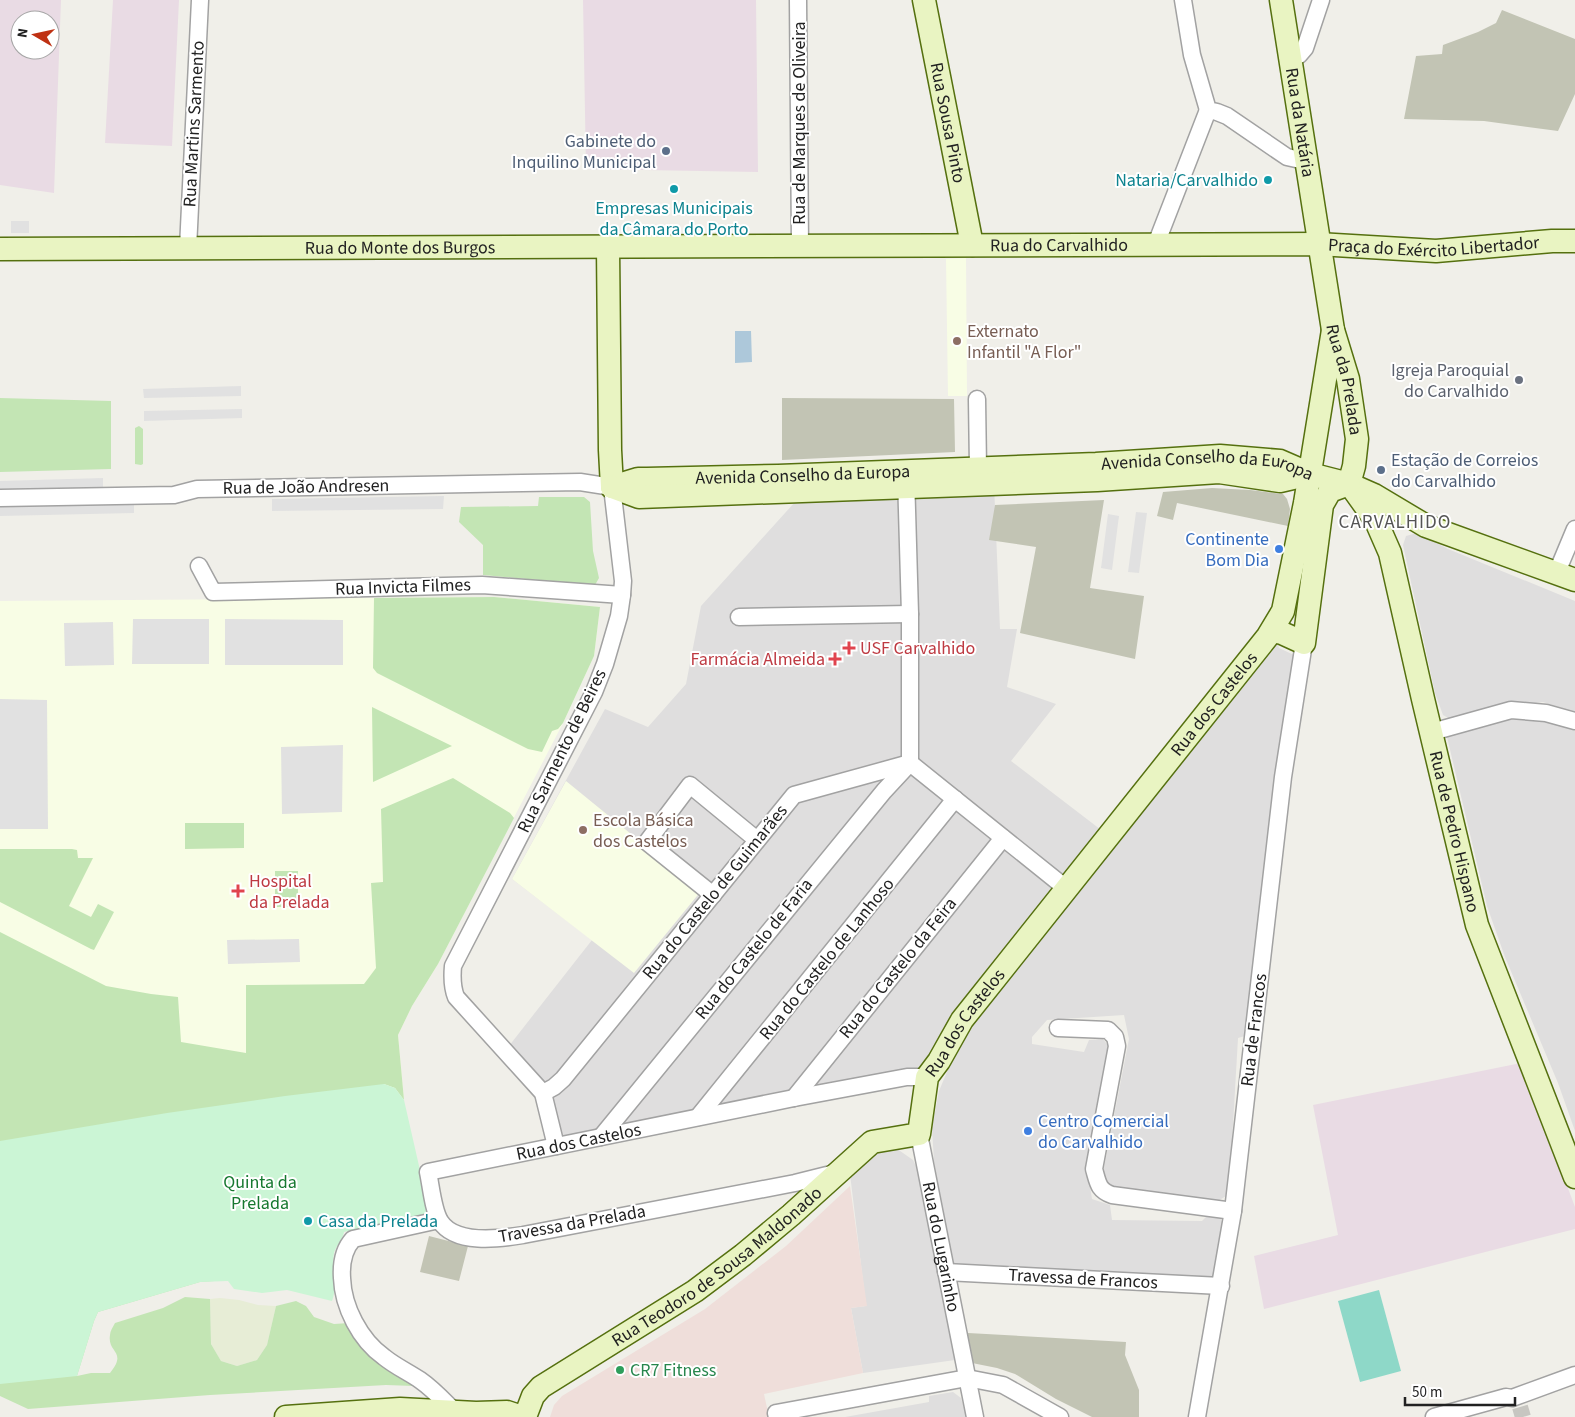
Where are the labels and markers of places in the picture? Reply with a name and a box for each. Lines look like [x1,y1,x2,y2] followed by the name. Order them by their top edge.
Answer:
[512,129,656,175] place label: Gabinete do Inquilino Municipal
[660,145,672,157] marker: Gabinete do Inquilino Municipal
[1115,168,1258,193] place label: Nataria/Carvalhido
[1262,174,1274,186] marker: Nataria/Carvalhido
[668,183,680,195] marker: Empresas Municipais da Câmara do Porto
[595,196,753,242] place label: Empresas Municipais da Câmara do Porto
[967,319,1081,365] place label: Externato Infantil "A Flor"
[951,335,963,347] marker: Externato Infantil "A Flor"
[1391,358,1509,404] place label: Igreja Paroquial do Carvalhido
[1513,374,1525,386] marker: Igreja Paroquial do Carvalhido
[1391,448,1538,494] place label: Estação de Correios do Carvalhido
[1375,464,1387,476] marker: Estação de Correios do Carvalhido
[1185,527,1269,573] place label: Continente Bom Dia
[1273,543,1285,555] marker: Continente Bom Dia
[860,636,975,661] place label: USF Carvalhido
[842,641,856,655] marker: USF Carvalhido
[690,647,825,672] place label: Farmácia Almeida
[829,653,841,665] marker: Farmácia Almeida
[593,808,694,854] place label: Escola Básica dos Castelos
[577,824,589,836] marker: Escola Básica dos Castelos
[249,869,330,915] place label: Hospital da Prelada
[231,884,245,898] marker: Hospital da Prelada
[1038,1109,1169,1155] place label: Centro Comercial do Carvalhido
[1022,1125,1034,1137] marker: Centro Comercial do Carvalhido
[318,1209,438,1234] place label: Casa da Prelada
[302,1215,314,1227] marker: Casa da Prelada
[630,1358,716,1383] place label: CR7 Fitness
[614,1364,626,1376] marker: CR7 Fitness

